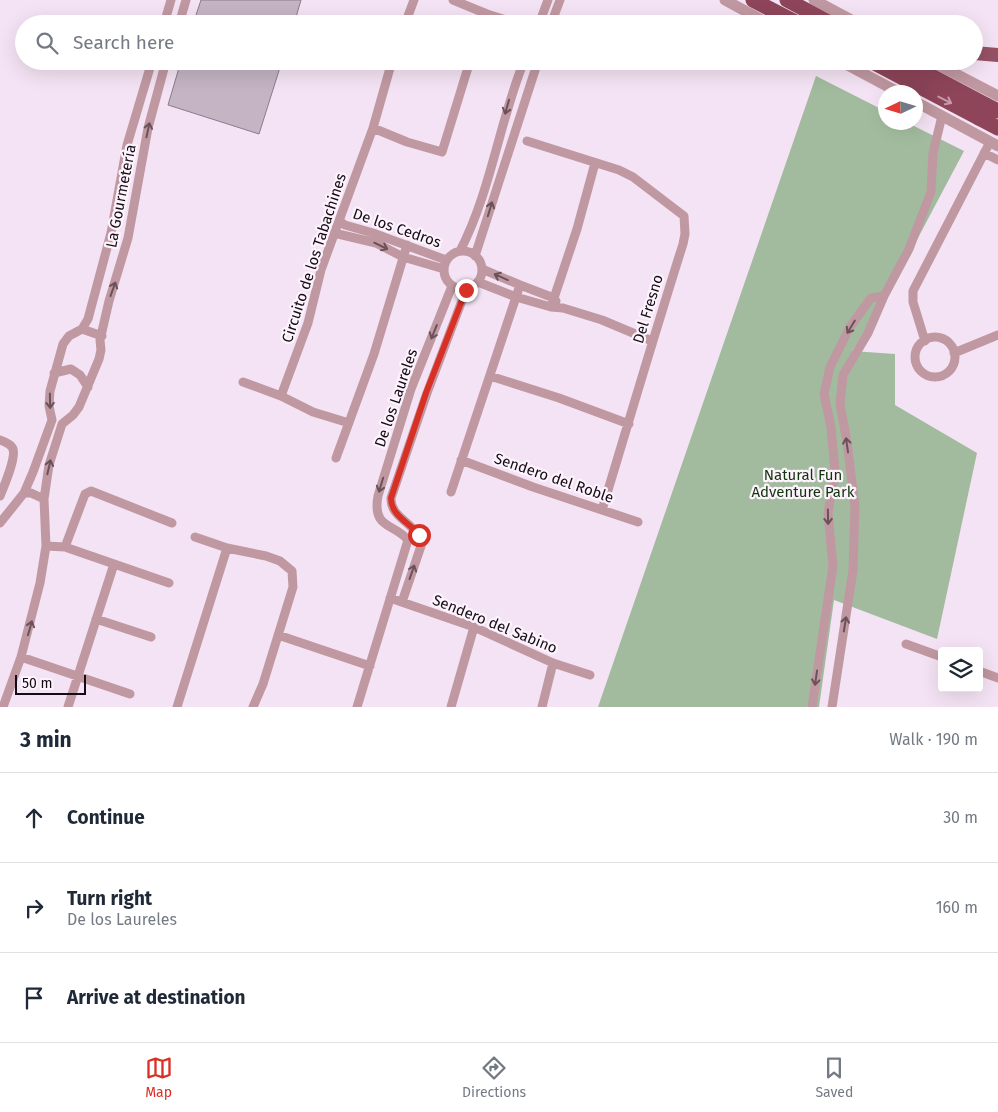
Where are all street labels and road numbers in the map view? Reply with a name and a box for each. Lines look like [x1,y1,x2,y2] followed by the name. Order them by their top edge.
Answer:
[102,143,140,249] street label: La Gourmetería
[278,171,350,345] street label: Circuito de los Tabachines
[350,204,444,252] street label: De los Cedros
[629,272,667,346] street label: Del Fresno
[371,346,421,450] street label: De los Laureles
[492,449,616,507] street label: Sendero del Roble
[430,591,560,657] street label: Sendero del Sabino

